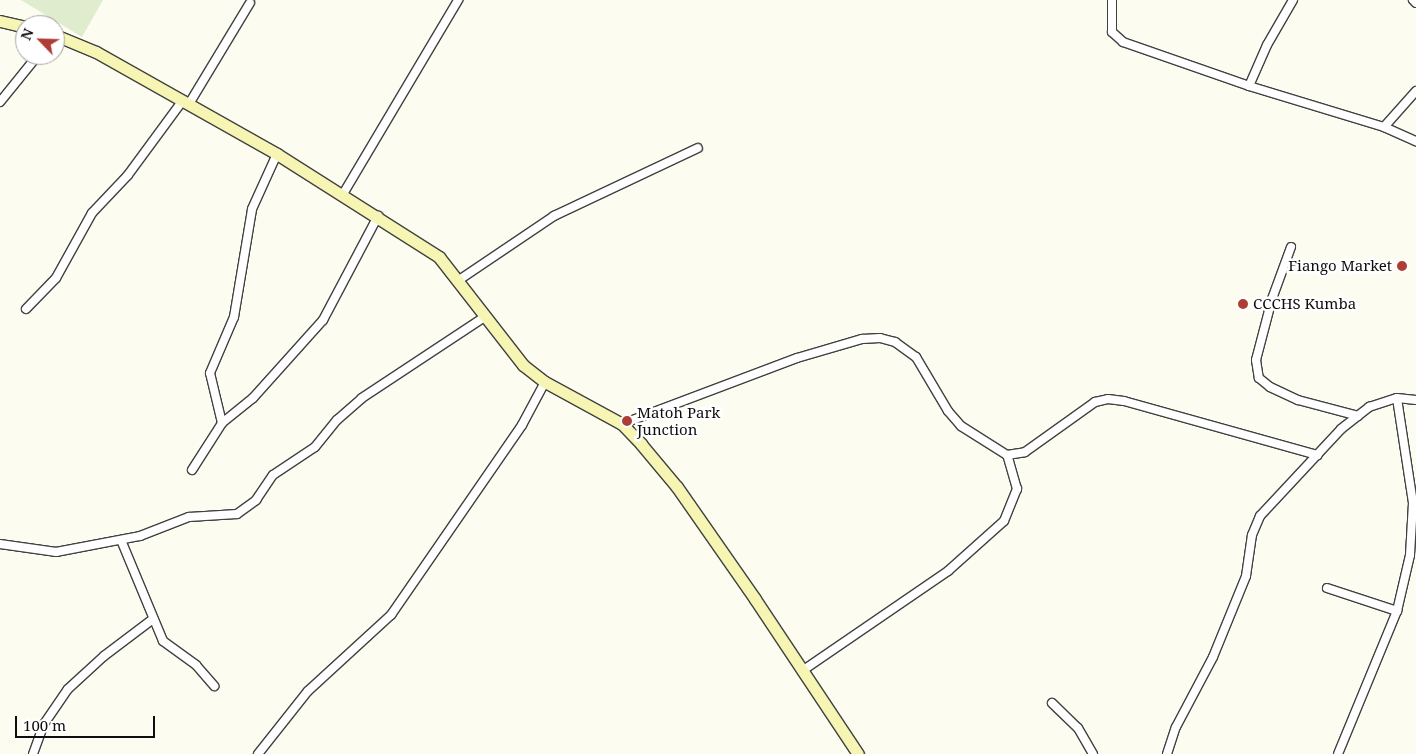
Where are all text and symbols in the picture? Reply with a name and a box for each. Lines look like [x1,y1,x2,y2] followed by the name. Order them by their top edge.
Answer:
[15,15,65,65] north arrow
[16,25,38,43] text: N
[1288,257,1392,275] place label: Fiango Market
[1396,260,1408,272] marker: Fiango Market
[1253,295,1356,313] place label: CCCHS Kumba
[1237,298,1249,310] marker: CCCHS Kumba
[637,403,720,438] place label: Matoh Park Junction
[621,415,633,427] marker: Matoh Park Junction
[18,706,158,738] scale bar
[23,715,66,735] text: 100 m

